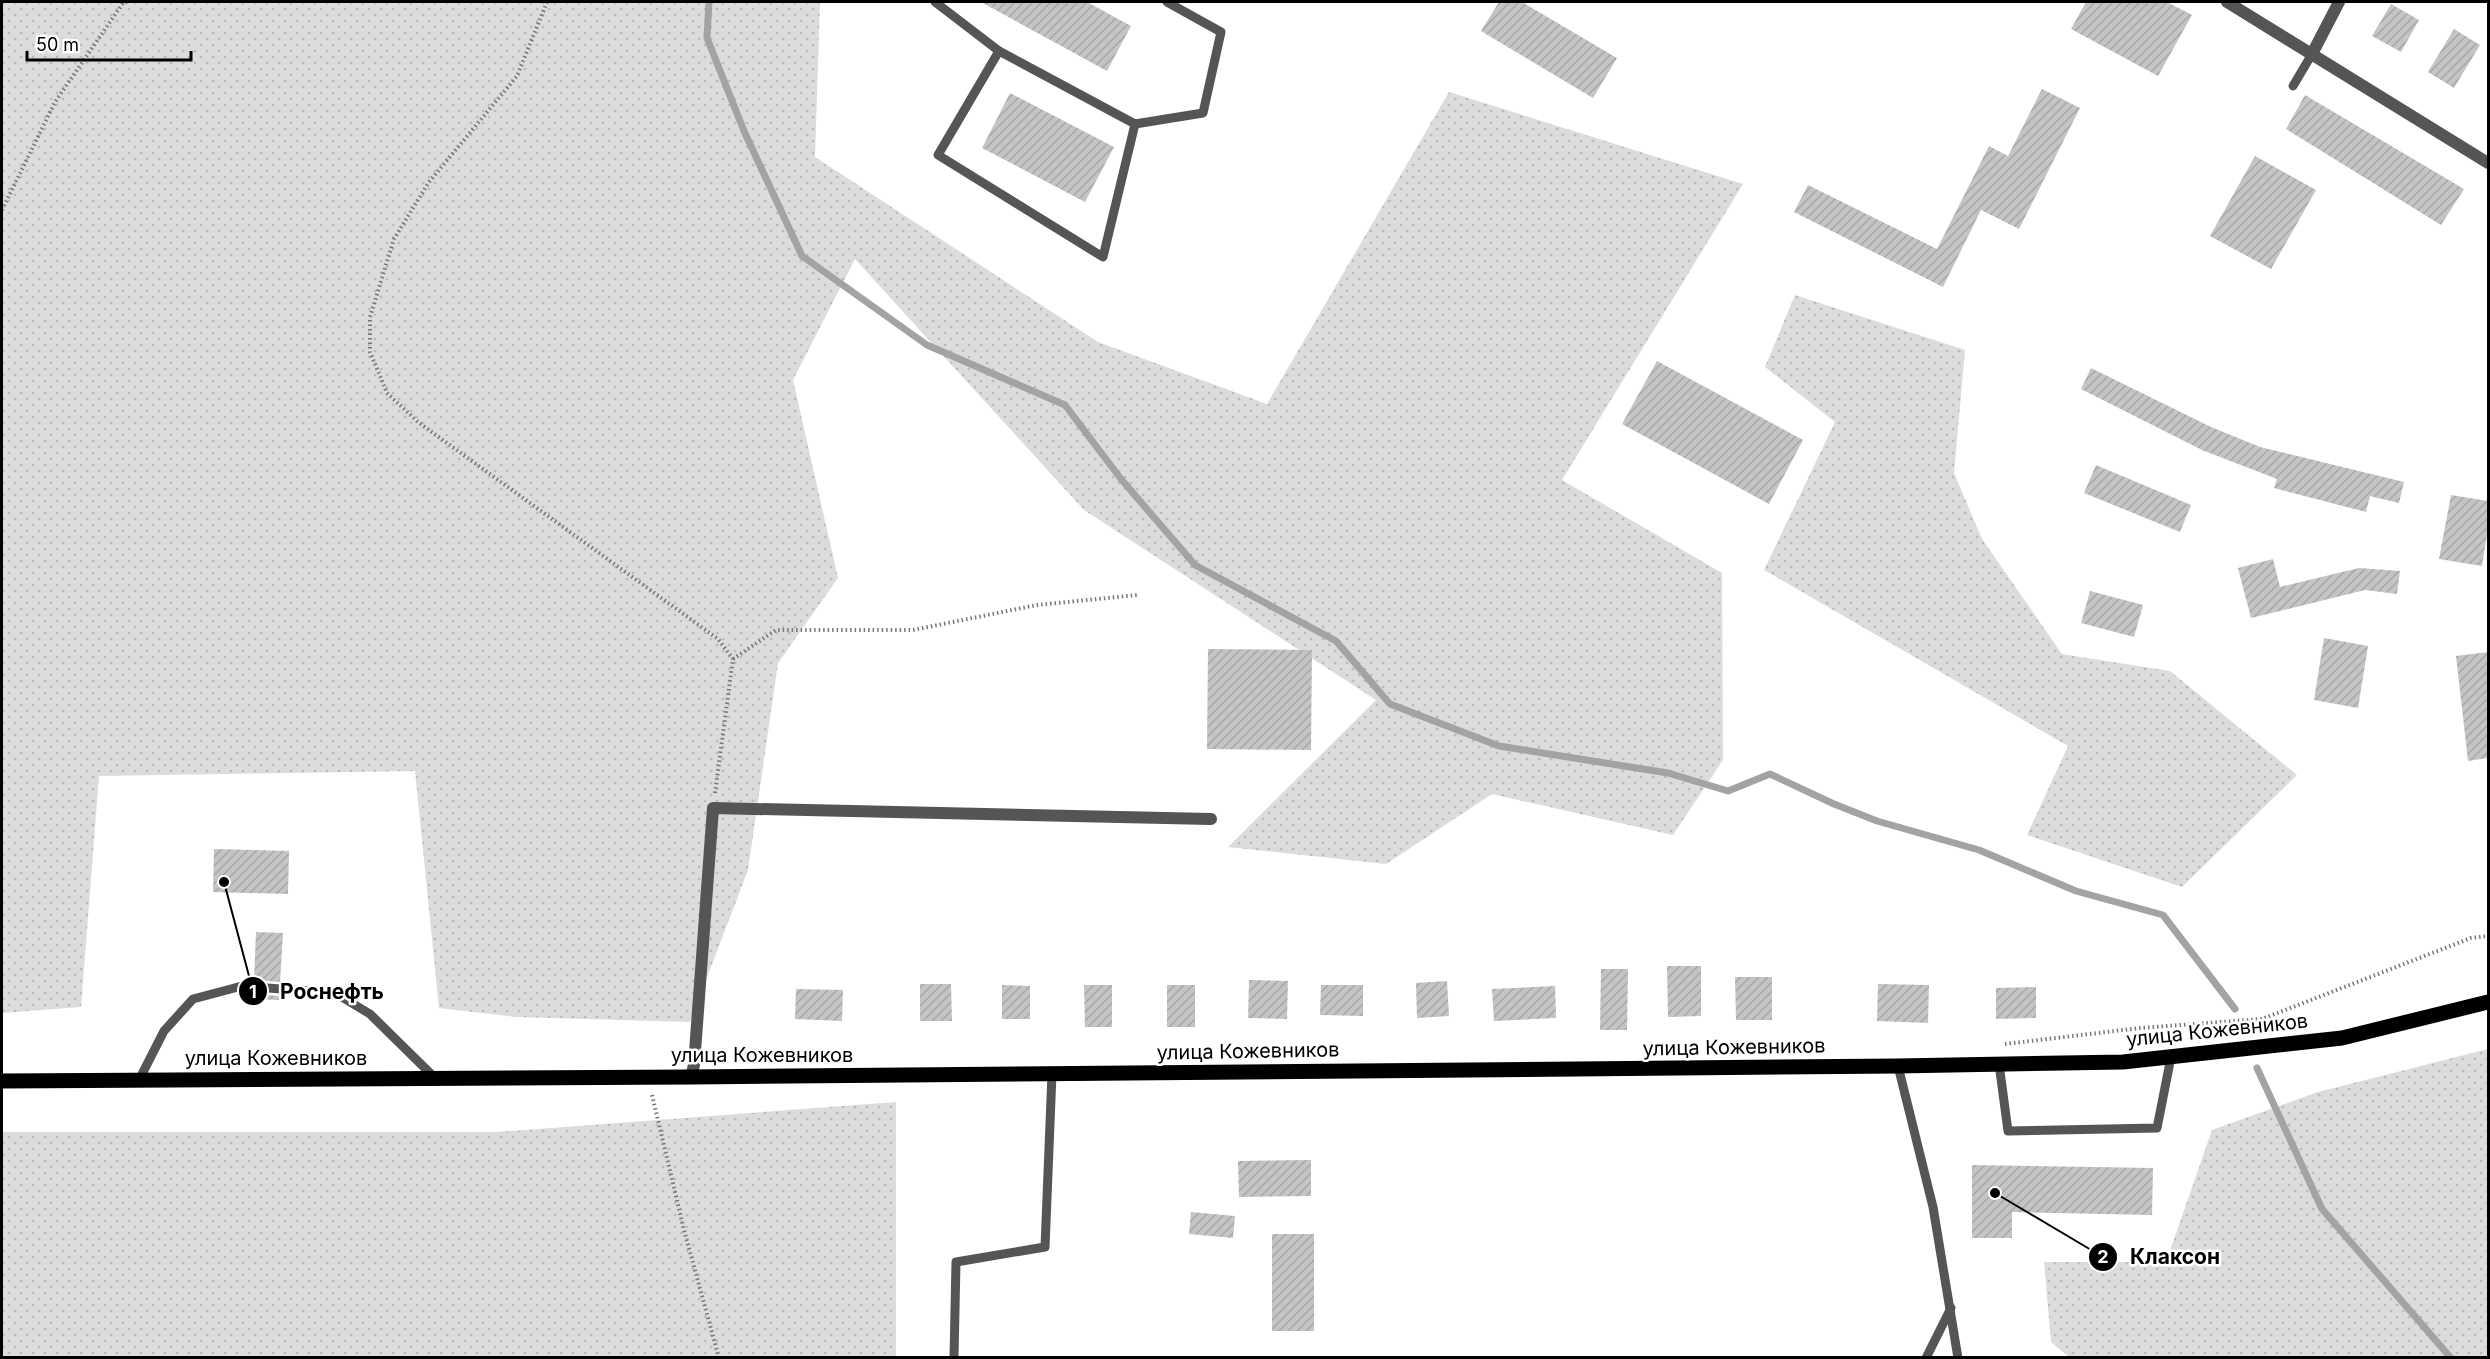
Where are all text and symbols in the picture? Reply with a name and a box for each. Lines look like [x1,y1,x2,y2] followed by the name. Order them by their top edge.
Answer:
[27,24,190,62] scale bar
[36,34,79,55] text: 50 m
[238,972,396,1011] callout: Роснефть
[280,979,384,1004] text: Роснефть
[249,981,257,1002] text: 1
[2125,1009,2309,1051] street label: улица Кожевников
[1642,1033,1826,1061] street label: улица Кожевников
[1156,1037,1340,1065] street label: улица Кожевников
[671,1043,853,1067] street label: улица Кожевников
[185,1046,367,1070] street label: улица Кожевников
[2088,1237,2232,1276] callout: Клаксон
[2130,1244,2220,1269] text: Клаксон
[2097,1246,2109,1267] text: 2

